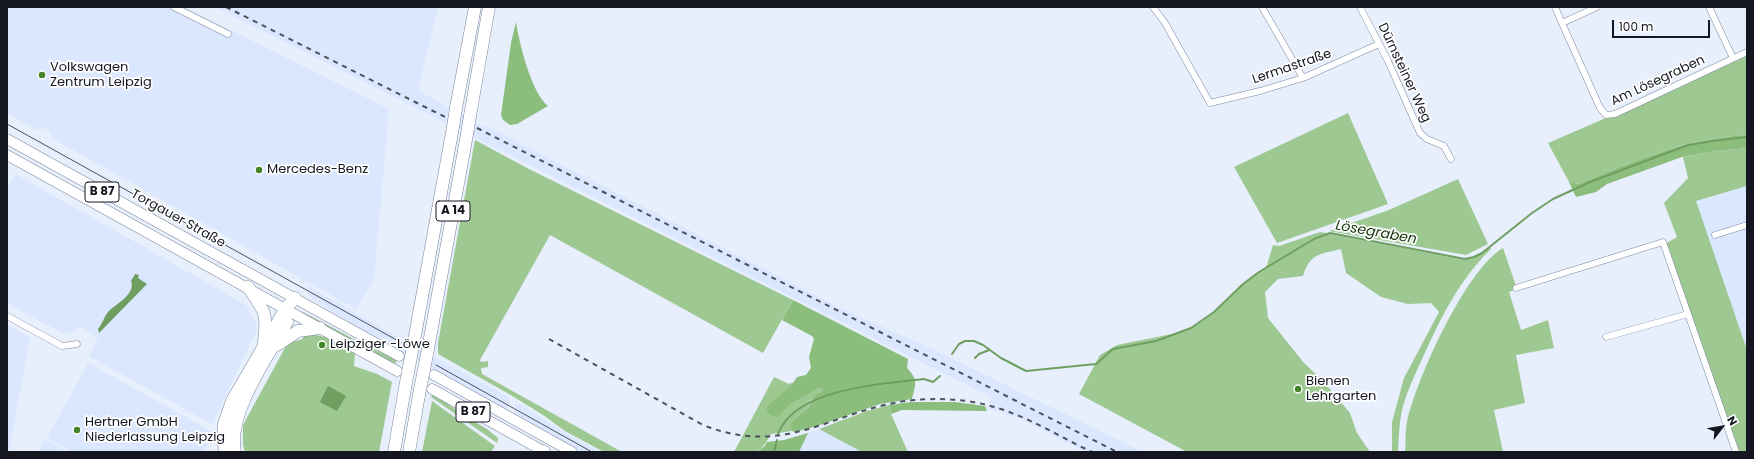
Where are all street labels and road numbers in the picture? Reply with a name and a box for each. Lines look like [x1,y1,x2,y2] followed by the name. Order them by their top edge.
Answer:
[1374,21,1434,125] street label: Dürnsteiner Weg
[1250,46,1334,88] street label: Lermastraße
[1608,52,1708,110] street label: Am Lösegraben
[85,182,119,202] road number: B 87
[128,187,228,251] street label: Torgauer Straße
[436,201,470,221] road number: A 14
[456,402,490,422] road number: B 87

